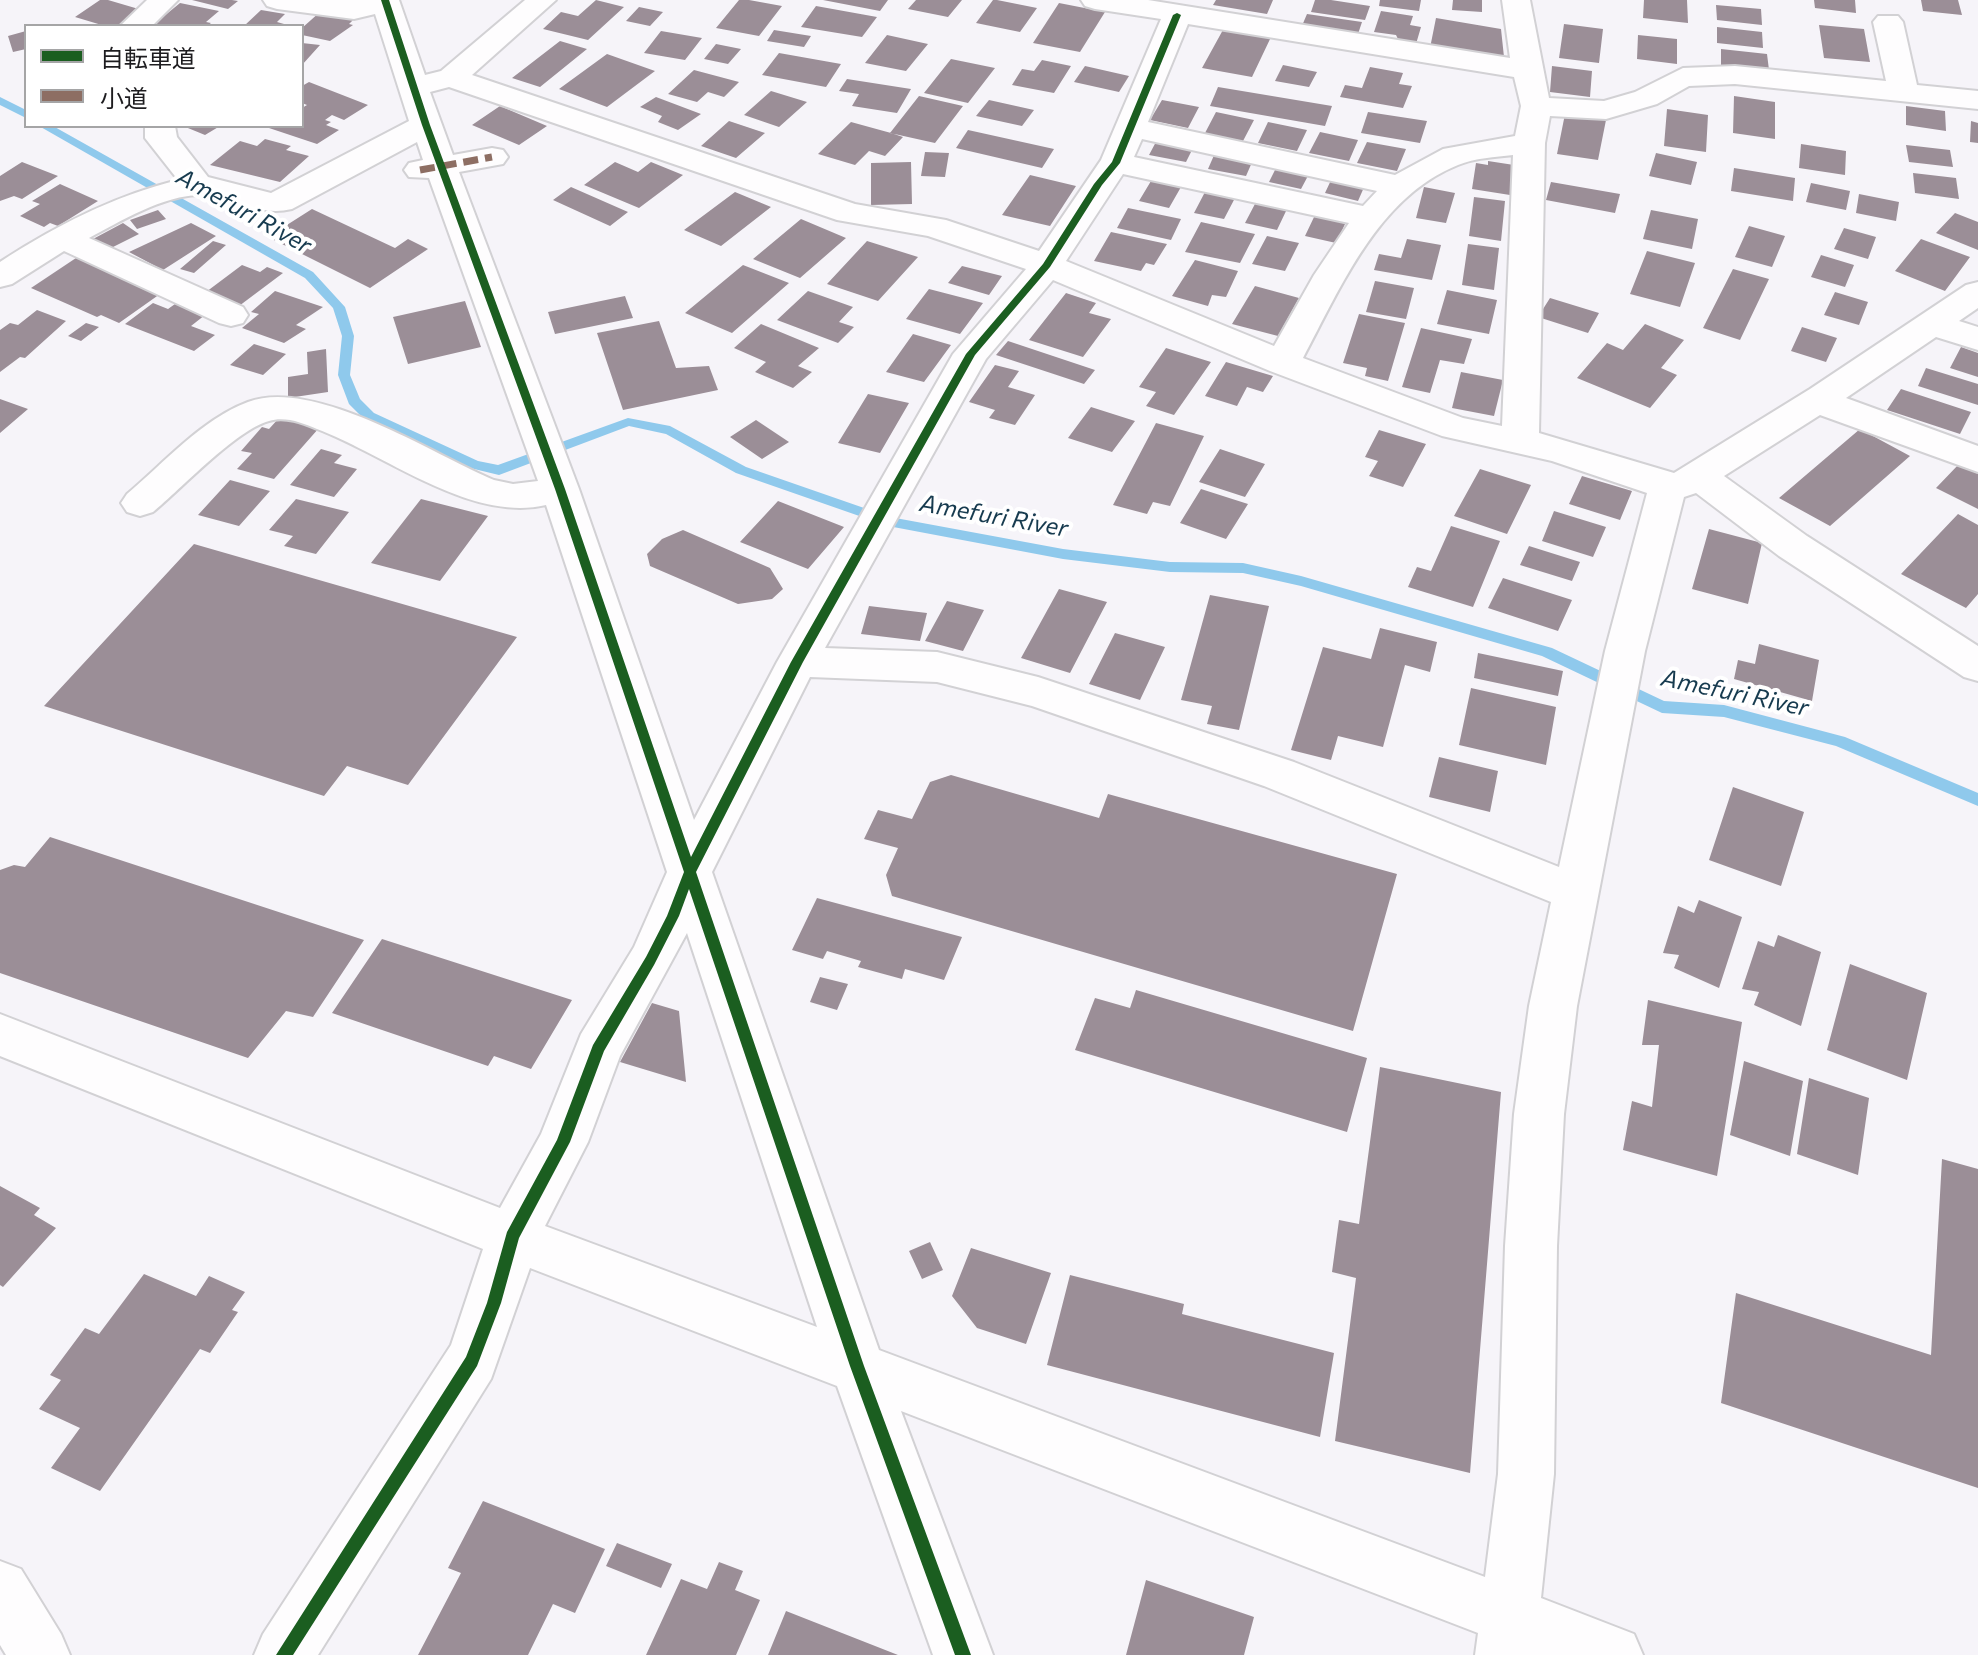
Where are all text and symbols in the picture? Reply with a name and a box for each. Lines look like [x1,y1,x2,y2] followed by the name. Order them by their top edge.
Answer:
[24,24,304,128] legend
[100,43,196,72] text: 自転車道
[100,83,148,112] text: 小道
[171,162,317,260] water label: Amefuri River
[918,489,1070,543] water label: Amefuri River
[1659,663,1811,723] water label: Amefuri River

